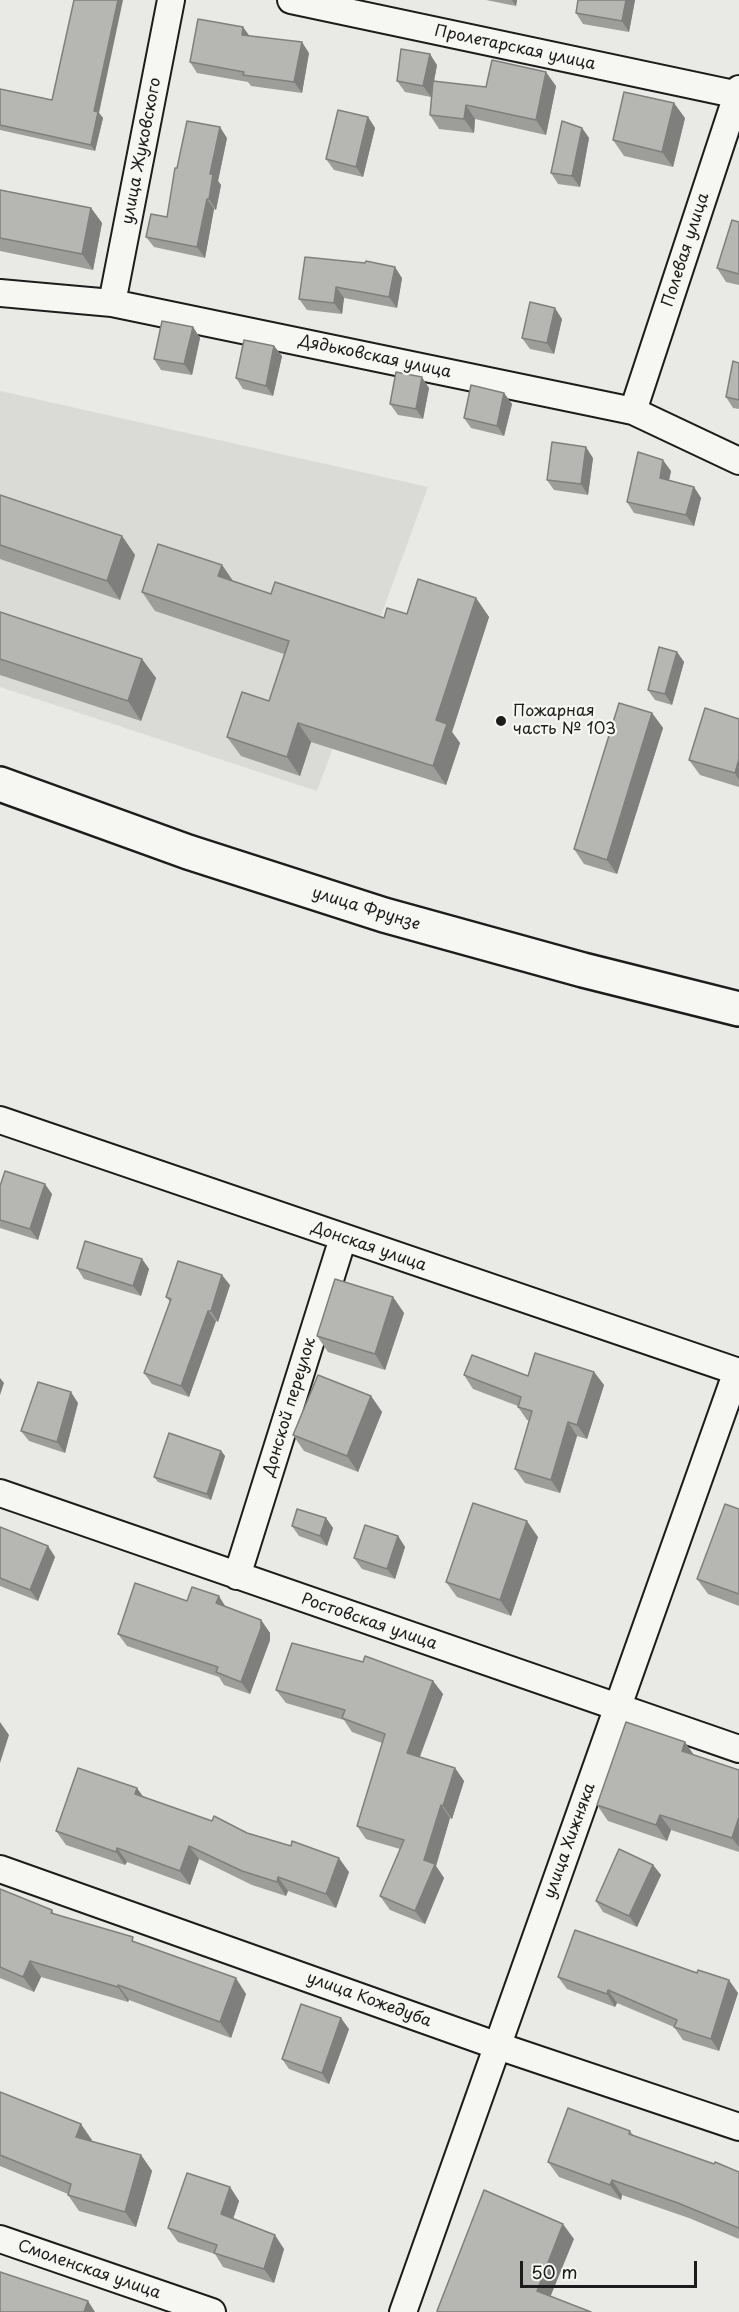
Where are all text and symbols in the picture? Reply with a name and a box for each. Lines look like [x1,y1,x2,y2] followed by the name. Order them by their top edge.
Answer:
[433,22,597,74] street label: Пролетарская улица
[118,76,166,226] street label: улица Жуковского
[659,191,713,309] street label: Полевая улица
[297,331,453,383] street label: Дядьковская улица
[513,702,616,740] place label: Пожарная часть № 103
[494,714,508,728] marker: Пожарная часть № 103
[310,883,422,935] street label: улица Фрунзе
[309,1218,429,1276] street label: Донская улица
[260,1335,320,1479] street label: Донской переулок
[299,1590,439,1654] street label: Ростовская улица
[540,1781,600,1901] street label: улица Хижняка
[304,1969,434,2031] street label: улица Кожедуба
[15,2237,163,2303] street label: Смоленская улица
[523,2249,700,2287] scale bar
[531,2258,578,2285] text: 50 m

